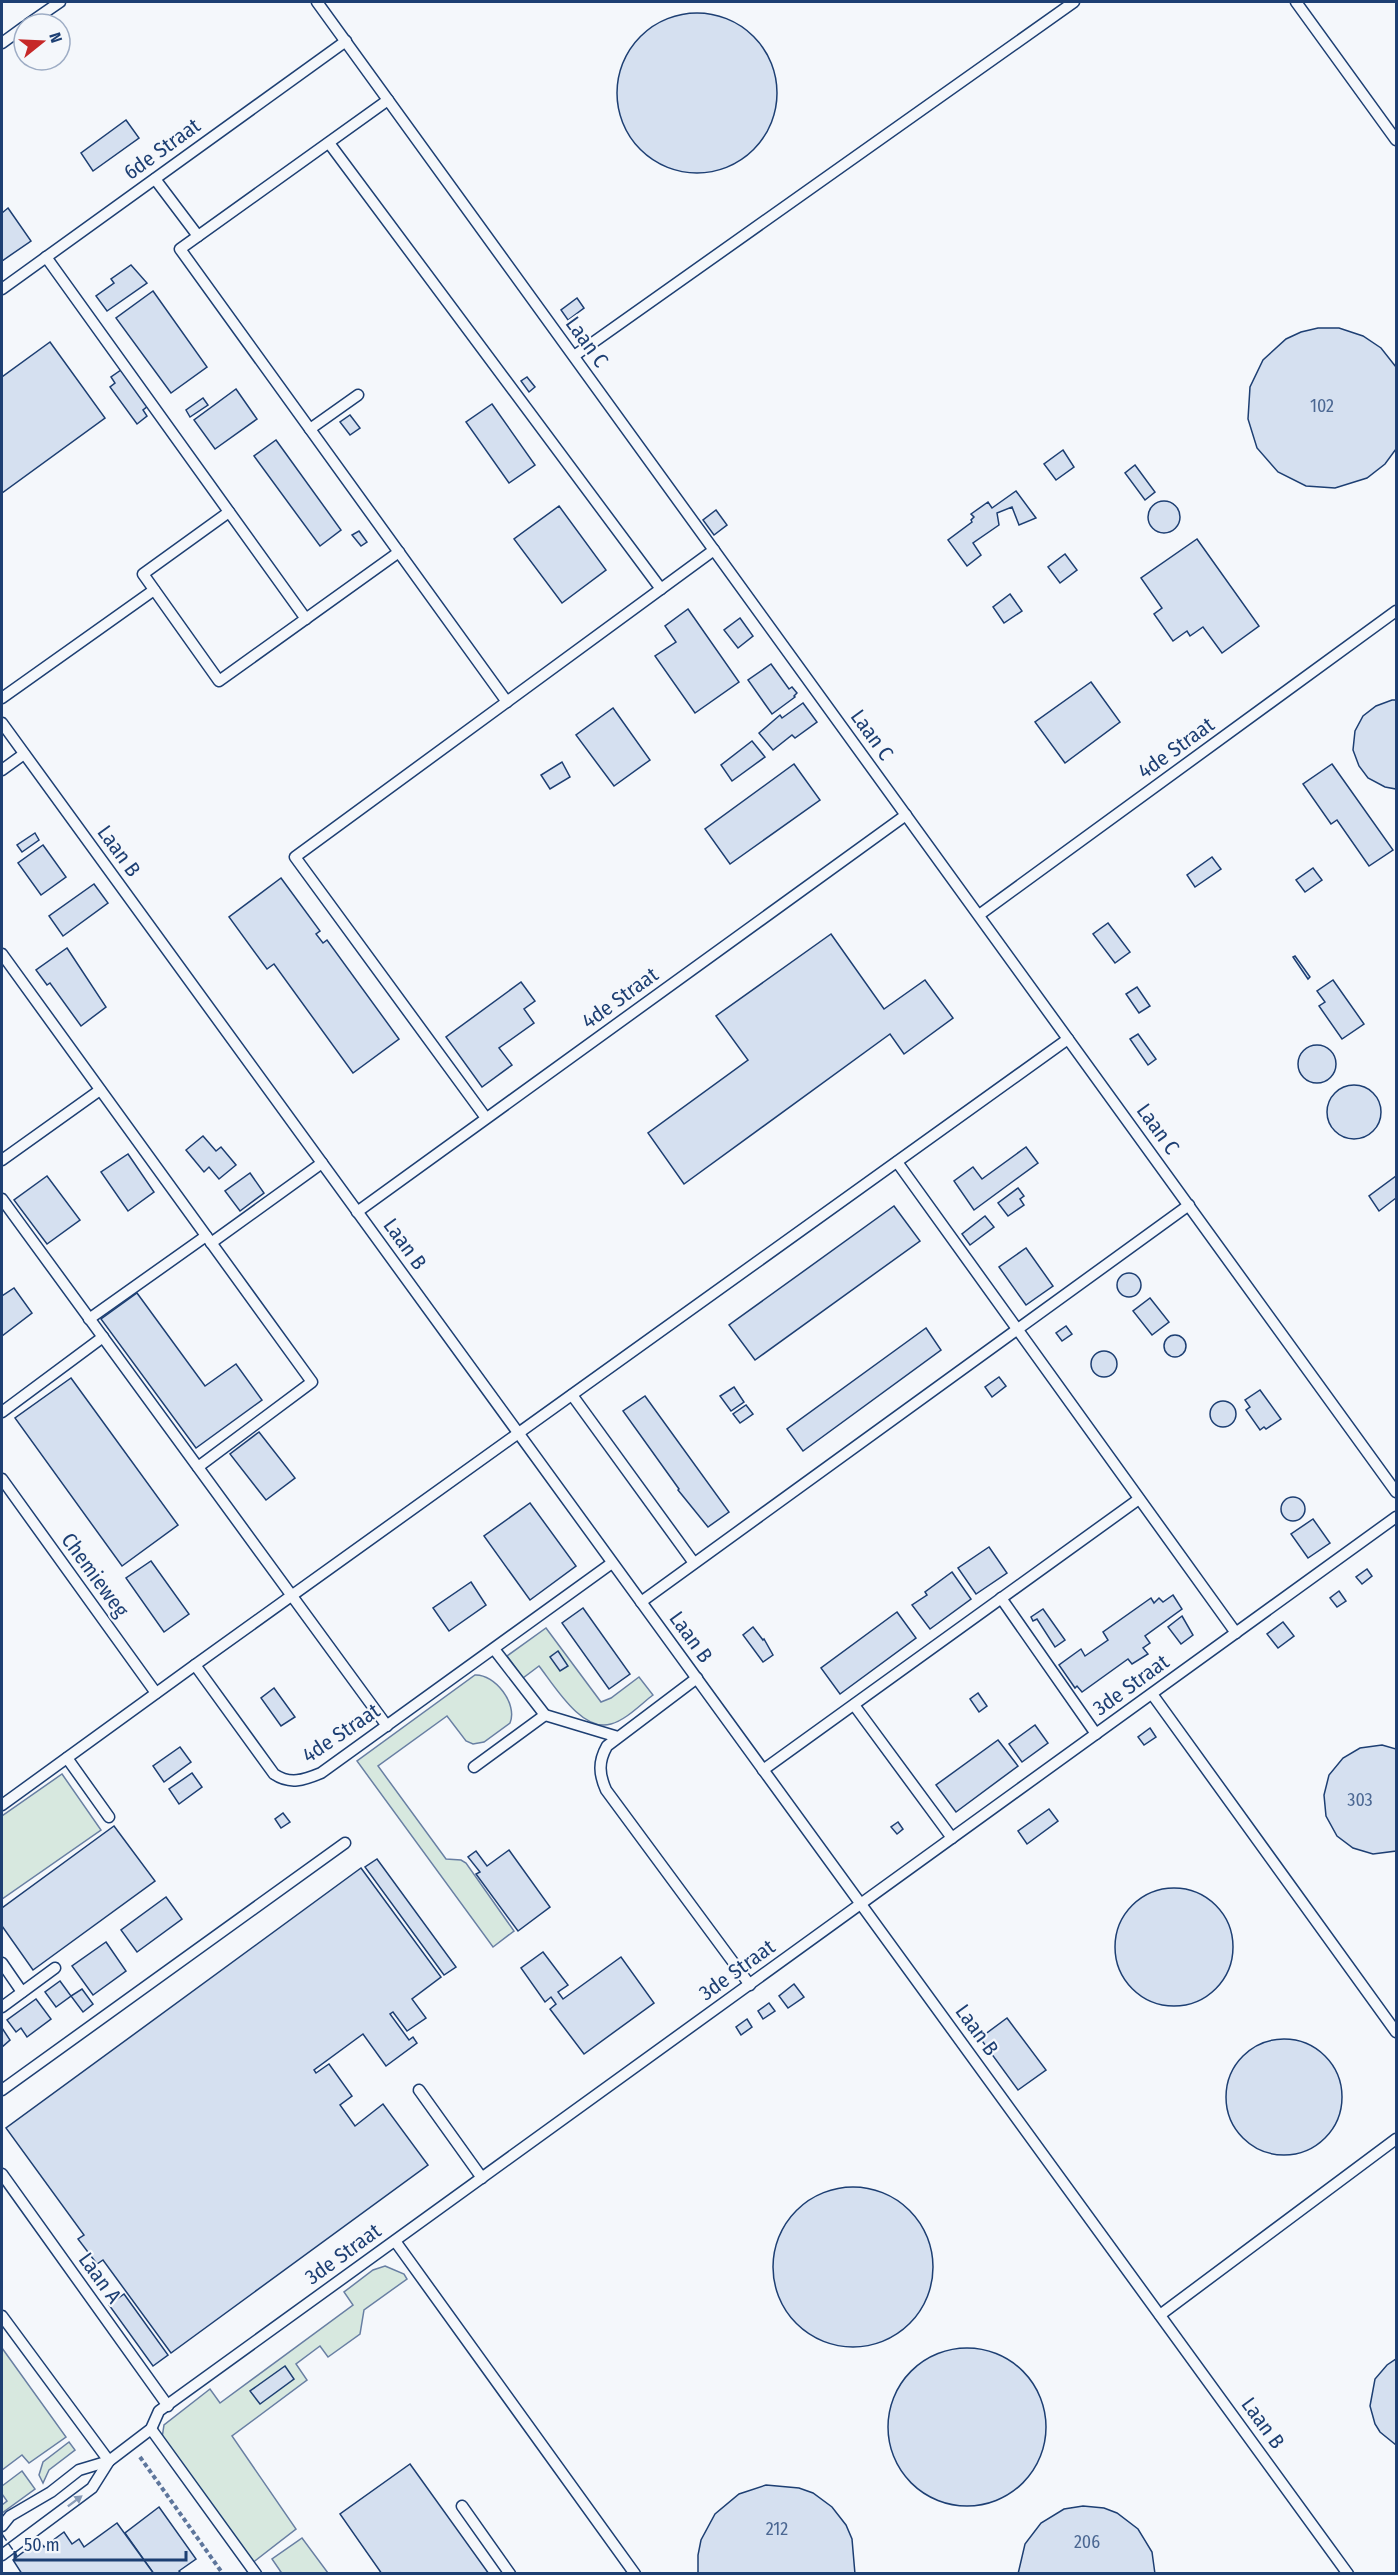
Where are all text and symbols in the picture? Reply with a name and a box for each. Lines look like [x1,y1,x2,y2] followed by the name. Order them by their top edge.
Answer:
[12,12,72,72] north arrow
[45,30,66,45] text: N
[119,112,205,185] street label: 6de Straat
[560,312,614,373] street label: Laan C
[1310,395,1334,417] house number: 102
[845,705,899,766] street label: Laan C
[1133,712,1219,784] street label: 4de Straat
[92,820,146,882] street label: Laan B
[577,962,663,1034] street label: 4de Straat
[1131,1099,1185,1160] street label: Laan C
[378,1213,432,1275] street label: Laan B
[56,1528,134,1622] street label: Chemieweg
[664,1606,718,1668] street label: Laan B
[1088,1649,1174,1721] street label: 3de Straat
[297,1698,385,1768] street label: 4de Straat
[1347,1789,1373,1811] house number: 303
[694,1934,780,2006] street label: 3de Straat
[950,1999,1004,2061] street label: Laan B
[300,2218,386,2290] street label: 3de Straat
[73,2247,127,2309] street label: Laan A
[1236,2392,1290,2454] street label: Laan B
[67,2495,83,2507] one-way arrow
[766,2518,788,2540] house number: 212
[15,2524,186,2562] scale bar
[1074,2531,1100,2553] house number: 206
[24,2534,60,2556] text: 50 m

